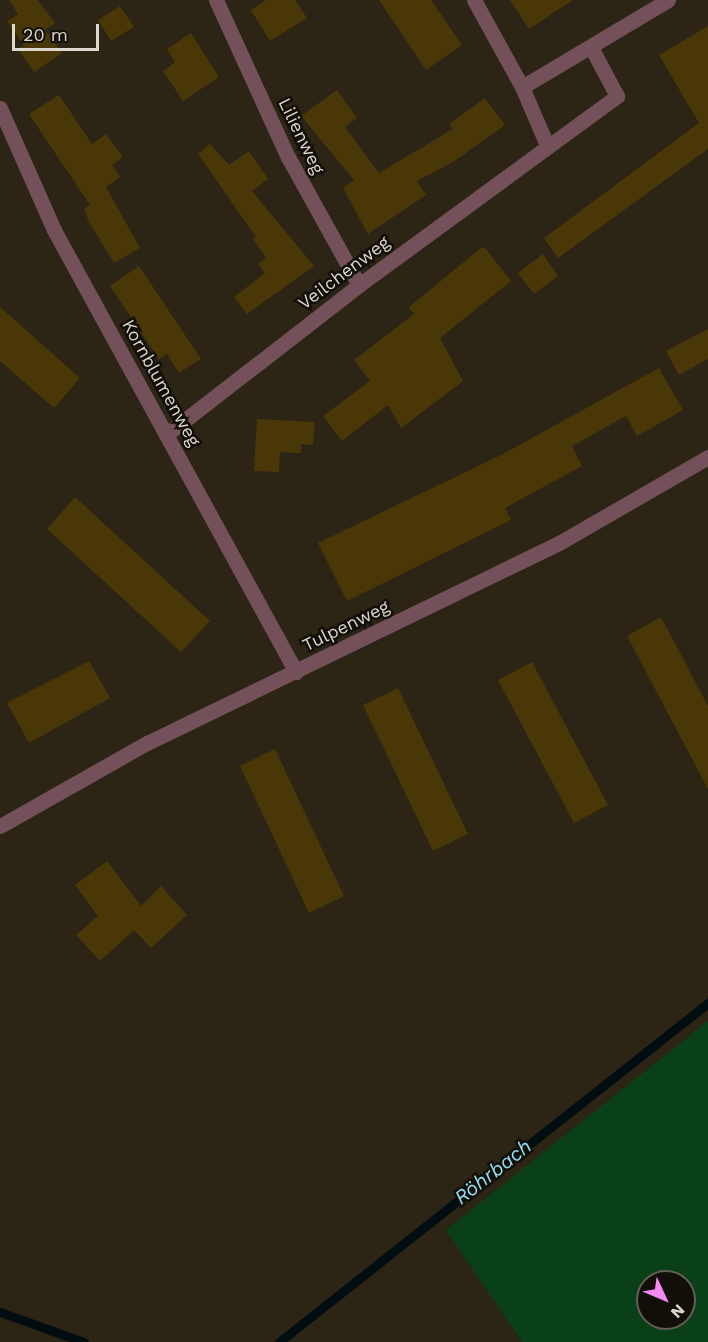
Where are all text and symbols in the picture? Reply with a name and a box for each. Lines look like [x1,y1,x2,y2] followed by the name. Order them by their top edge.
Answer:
[15,12,102,50] scale bar
[23,24,68,45] text: 20 m
[273,94,329,178] street label: Lilienweg
[294,232,394,314] street label: Veilchenweg
[117,316,205,450] street label: Kornblumenweg
[299,596,393,656] street label: Tulpenweg
[450,1134,536,1210] water label: Röhrbach
[636,1270,696,1330] north arrow
[667,1301,689,1322] text: N

